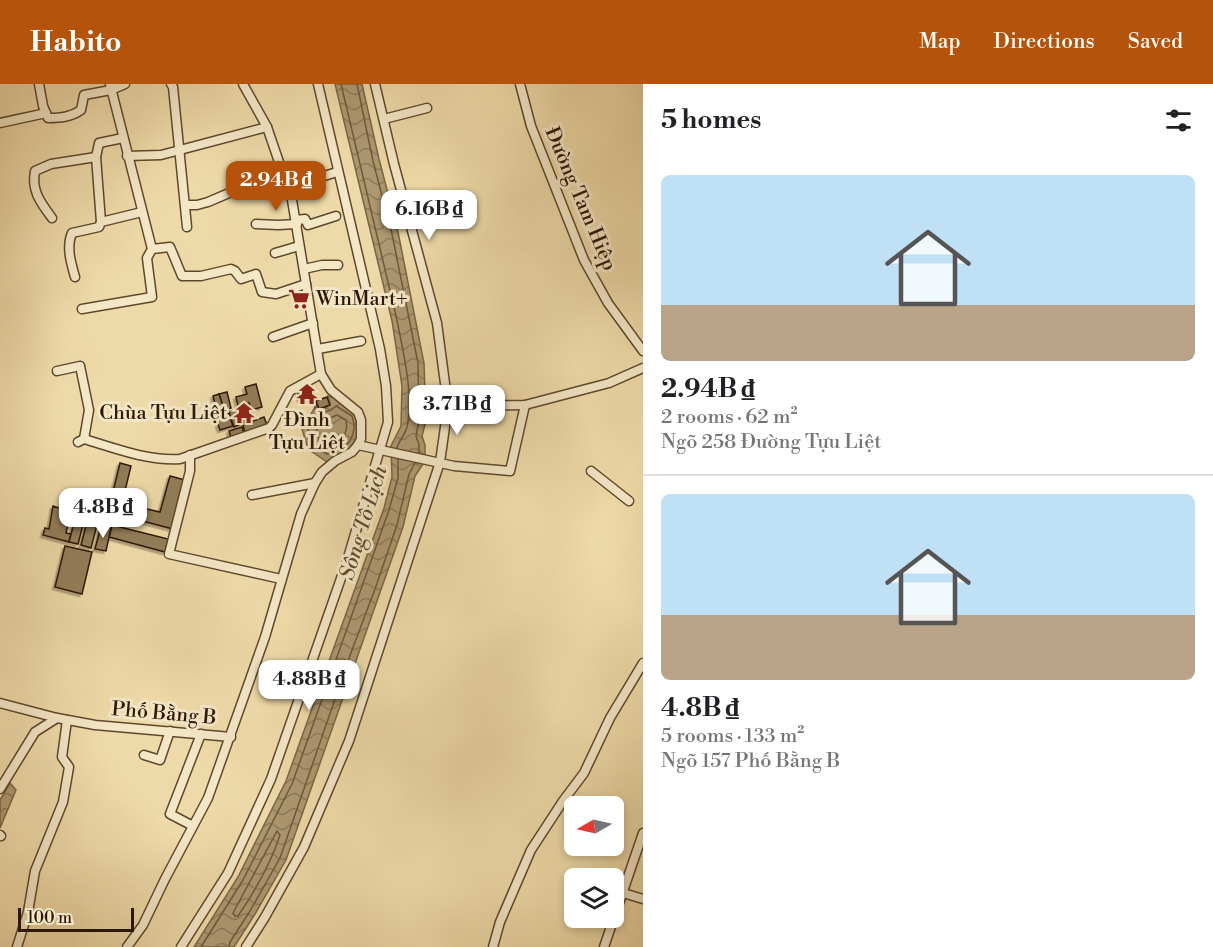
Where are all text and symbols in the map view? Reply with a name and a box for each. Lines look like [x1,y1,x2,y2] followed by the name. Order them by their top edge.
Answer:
[30,25,121,60] text: Habito
[919,29,961,55] text: Map
[994,29,1095,55] text: Directions
[1128,29,1183,55] text: Saved
[661,104,761,136] text: 5 homes
[1162,104,1195,137] icon: filters
[538,123,622,275] street label: Đường Tam Hiệp
[221,161,331,212] pin: 2.94B ₫
[240,168,312,193] text: 2.94B ₫
[374,190,484,241] pin: 6.16B ₫
[395,197,463,222] text: 6.16B ₫
[874,214,982,322] icon: home
[287,287,311,311] supermarket icon: WinMart+
[315,287,408,312] place label: WinMart+
[661,373,755,405] text: 2.94B ₫
[295,382,319,406] temple icon: Đình Tựu Liệt
[402,385,512,436] pin: 3.71B ₫
[423,392,491,417] text: 3.71B ₫
[99,401,227,426] place label: Chùa Tựu Liệt
[232,401,256,425] temple icon: Chùa Tựu Liệt
[661,405,797,430] text: 2 rooms · 62 m²
[269,408,345,456] place label: Đình Tựu Liệt
[661,430,881,455] text: Ngõ 258 Đường Tựu Liệt
[334,462,394,583] water label: Sông Tô Lịch
[54,488,152,539] pin: 4.8B ₫
[73,495,133,520] text: 4.8B ₫
[874,533,982,641] icon: home
[254,660,364,711] pin: 4.88B ₫
[273,667,345,692] text: 4.88B ₫
[661,692,739,724] text: 4.8B ₫
[110,697,218,731] street label: Phố Bằng B
[661,724,804,749] text: 5 rooms · 133 m²
[661,749,840,774] text: Ngõ 157 Phố Bằng B
[564,796,624,856] north arrow
[564,796,624,928] map controls
[564,868,624,928] button: layers
[18,905,134,932] scale bar
[27,908,72,928] text: 100 m

